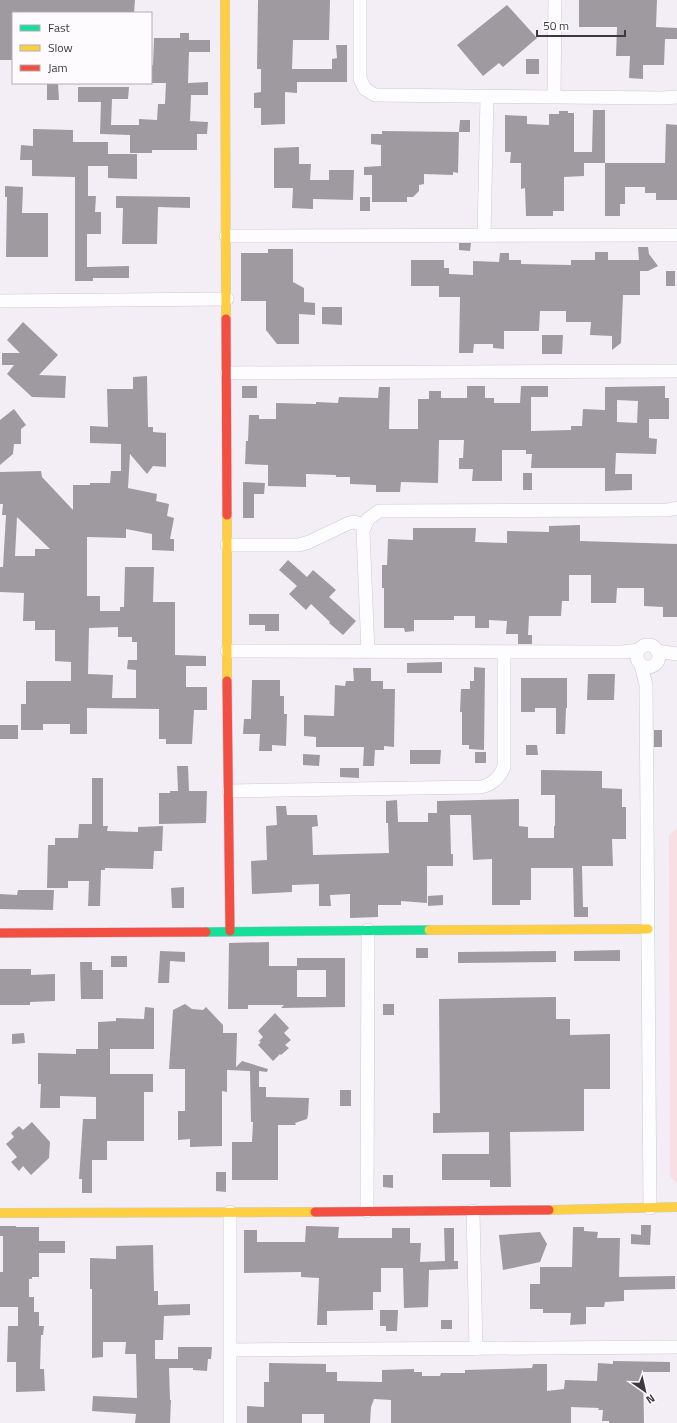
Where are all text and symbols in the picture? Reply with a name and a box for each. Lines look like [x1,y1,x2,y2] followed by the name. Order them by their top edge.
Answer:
[12,12,152,84] legend
[537,12,625,38] scale bar
[543,16,569,35] text: 50 m
[48,18,71,37] text: Fast
[48,38,73,57] text: Slow
[48,58,68,77] text: Jam
[625,1371,665,1411] north arrow
[643,1391,658,1408] text: N

